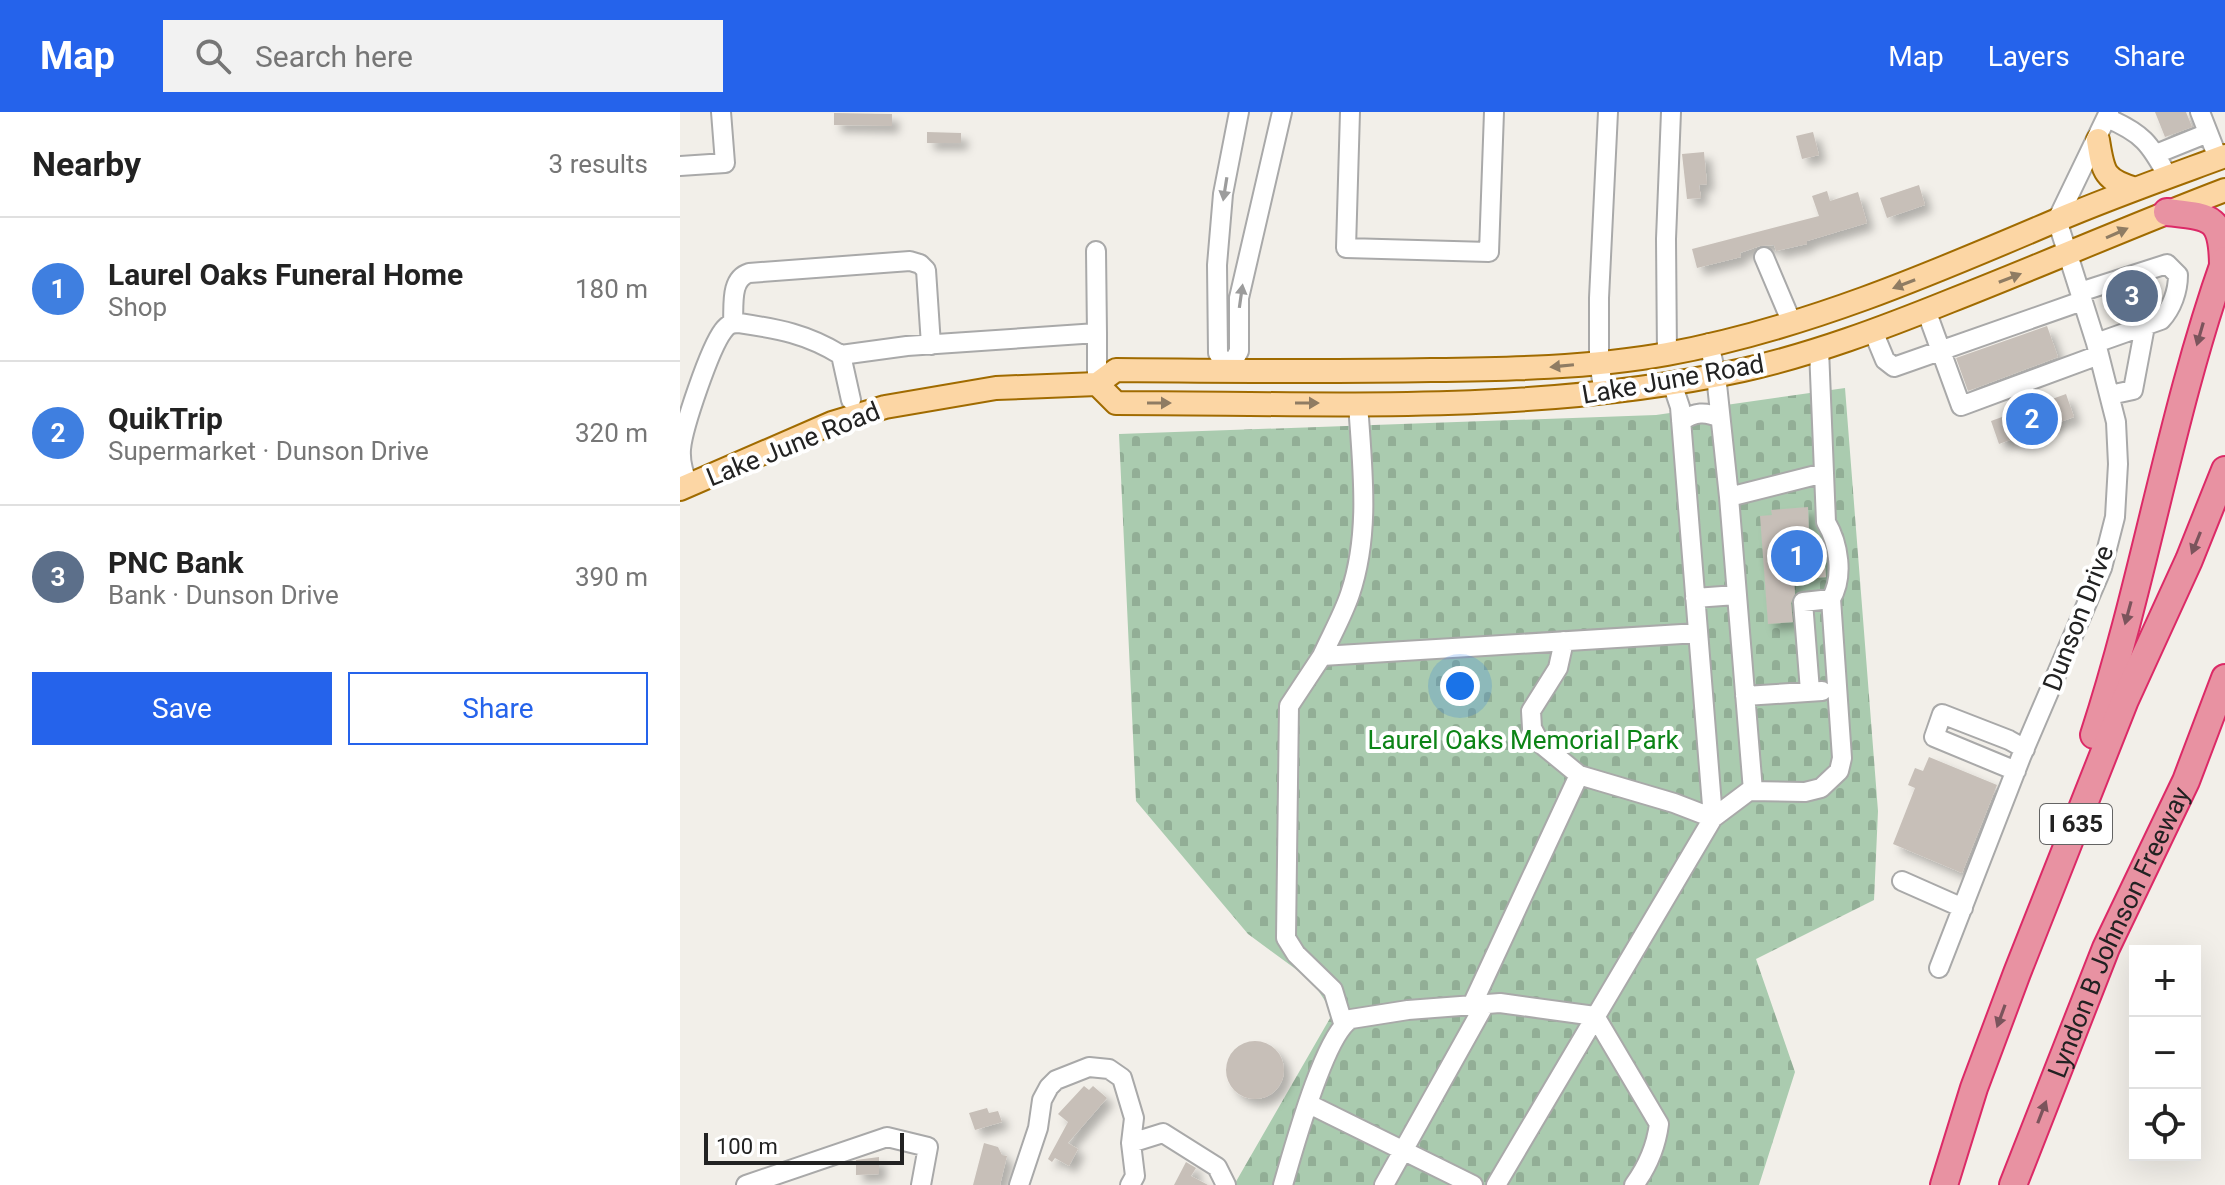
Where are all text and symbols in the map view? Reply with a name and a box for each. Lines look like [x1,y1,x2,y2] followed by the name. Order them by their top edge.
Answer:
[163,20,723,92] search box
[40,34,115,78] text: Map
[191,34,235,78] icon: search
[255,39,413,74] text: Search here
[1888,40,1944,73] text: Map
[1988,40,2070,73] text: Layers
[2114,40,2185,73] text: Share
[32,144,141,184] text: Nearby
[549,149,648,179] text: 3 results
[1218,176,1230,201] one-way arrow
[2106,227,2129,240] one-way arrow
[108,257,463,292] text: Laurel Oaks Funeral Home
[2106,266,2158,326] pin: 3
[1998,271,2022,284] one-way arrow
[51,274,65,304] text: 1
[575,274,648,304] text: 180 m
[1892,278,1916,291] one-way arrow
[1234,283,1247,308] one-way arrow
[108,292,167,322] text: Shop
[2193,322,2206,346] one-way arrow
[1580,348,1766,410] street label: Lake June Road
[1549,360,1574,373] one-way arrow
[2006,389,2058,449] pin: 2
[702,396,884,492] street label: Lake June Road
[1147,397,1172,409] one-way arrow
[1295,397,1320,409] one-way arrow
[108,401,223,436] text: QuikTrip
[51,418,65,448] text: 2
[575,418,648,448] text: 320 m
[108,436,429,466] text: Supermarket · Dunson Drive
[1771,526,1823,586] pin: 1
[2189,531,2202,555] one-way arrow
[2037,541,2119,695] street label: Dunson Drive
[108,545,244,580] text: PNC Bank
[51,562,65,592] text: 3
[575,562,648,592] text: 390 m
[108,580,339,610] text: Bank · Dunson Drive
[2122,600,2134,625] one-way arrow
[1440,666,1480,706] your location
[32,672,332,745] button: Save
[348,672,648,745] button: Share
[1367,725,1679,755] park label: Laurel Oaks Memorial Park
[2042,782,2196,1082] street label: Lyndon B Johnson Freeway
[2040,804,2112,844] road number: I 635
[2129,945,2201,1161] map controls
[2129,945,2201,1017] button: +
[1994,1004,2007,1028] one-way arrow
[2129,1017,2201,1089] button: −
[2129,1089,2201,1161] button: locate
[2036,1100,2049,1124] one-way arrow
[704,1129,904,1165] scale bar
[716,1134,778,1159] text: 100 m

